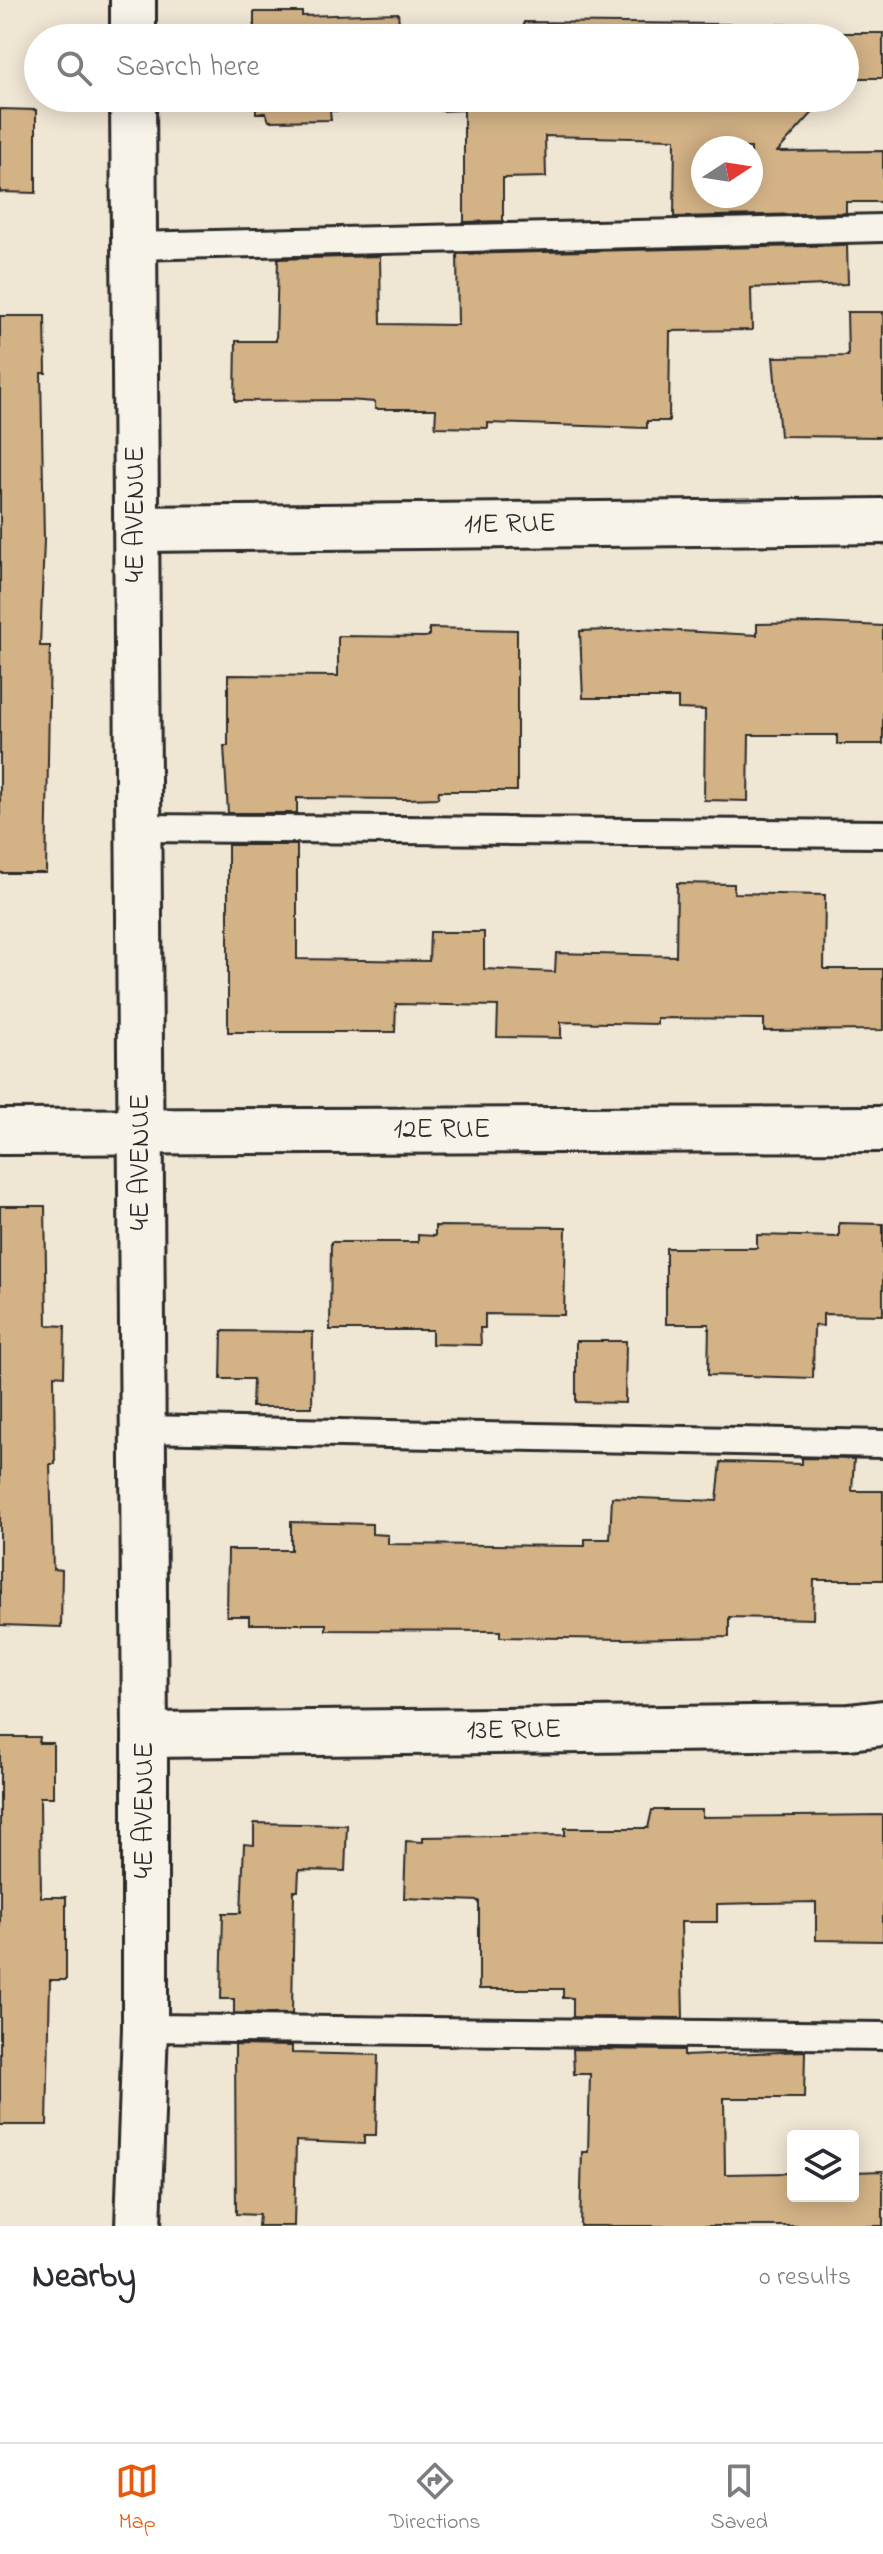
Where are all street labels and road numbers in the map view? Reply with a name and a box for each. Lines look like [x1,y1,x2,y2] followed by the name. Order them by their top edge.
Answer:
[116,446,157,582] street label: 4E AVENUE
[464,504,556,546] street label: 11E RUE
[121,1094,162,1230] street label: 4E AVENUE
[394,1110,490,1151] street label: 12E RUE
[466,1710,562,1752] street label: 13E RUE
[125,1742,166,1878] street label: 4E AVENUE

